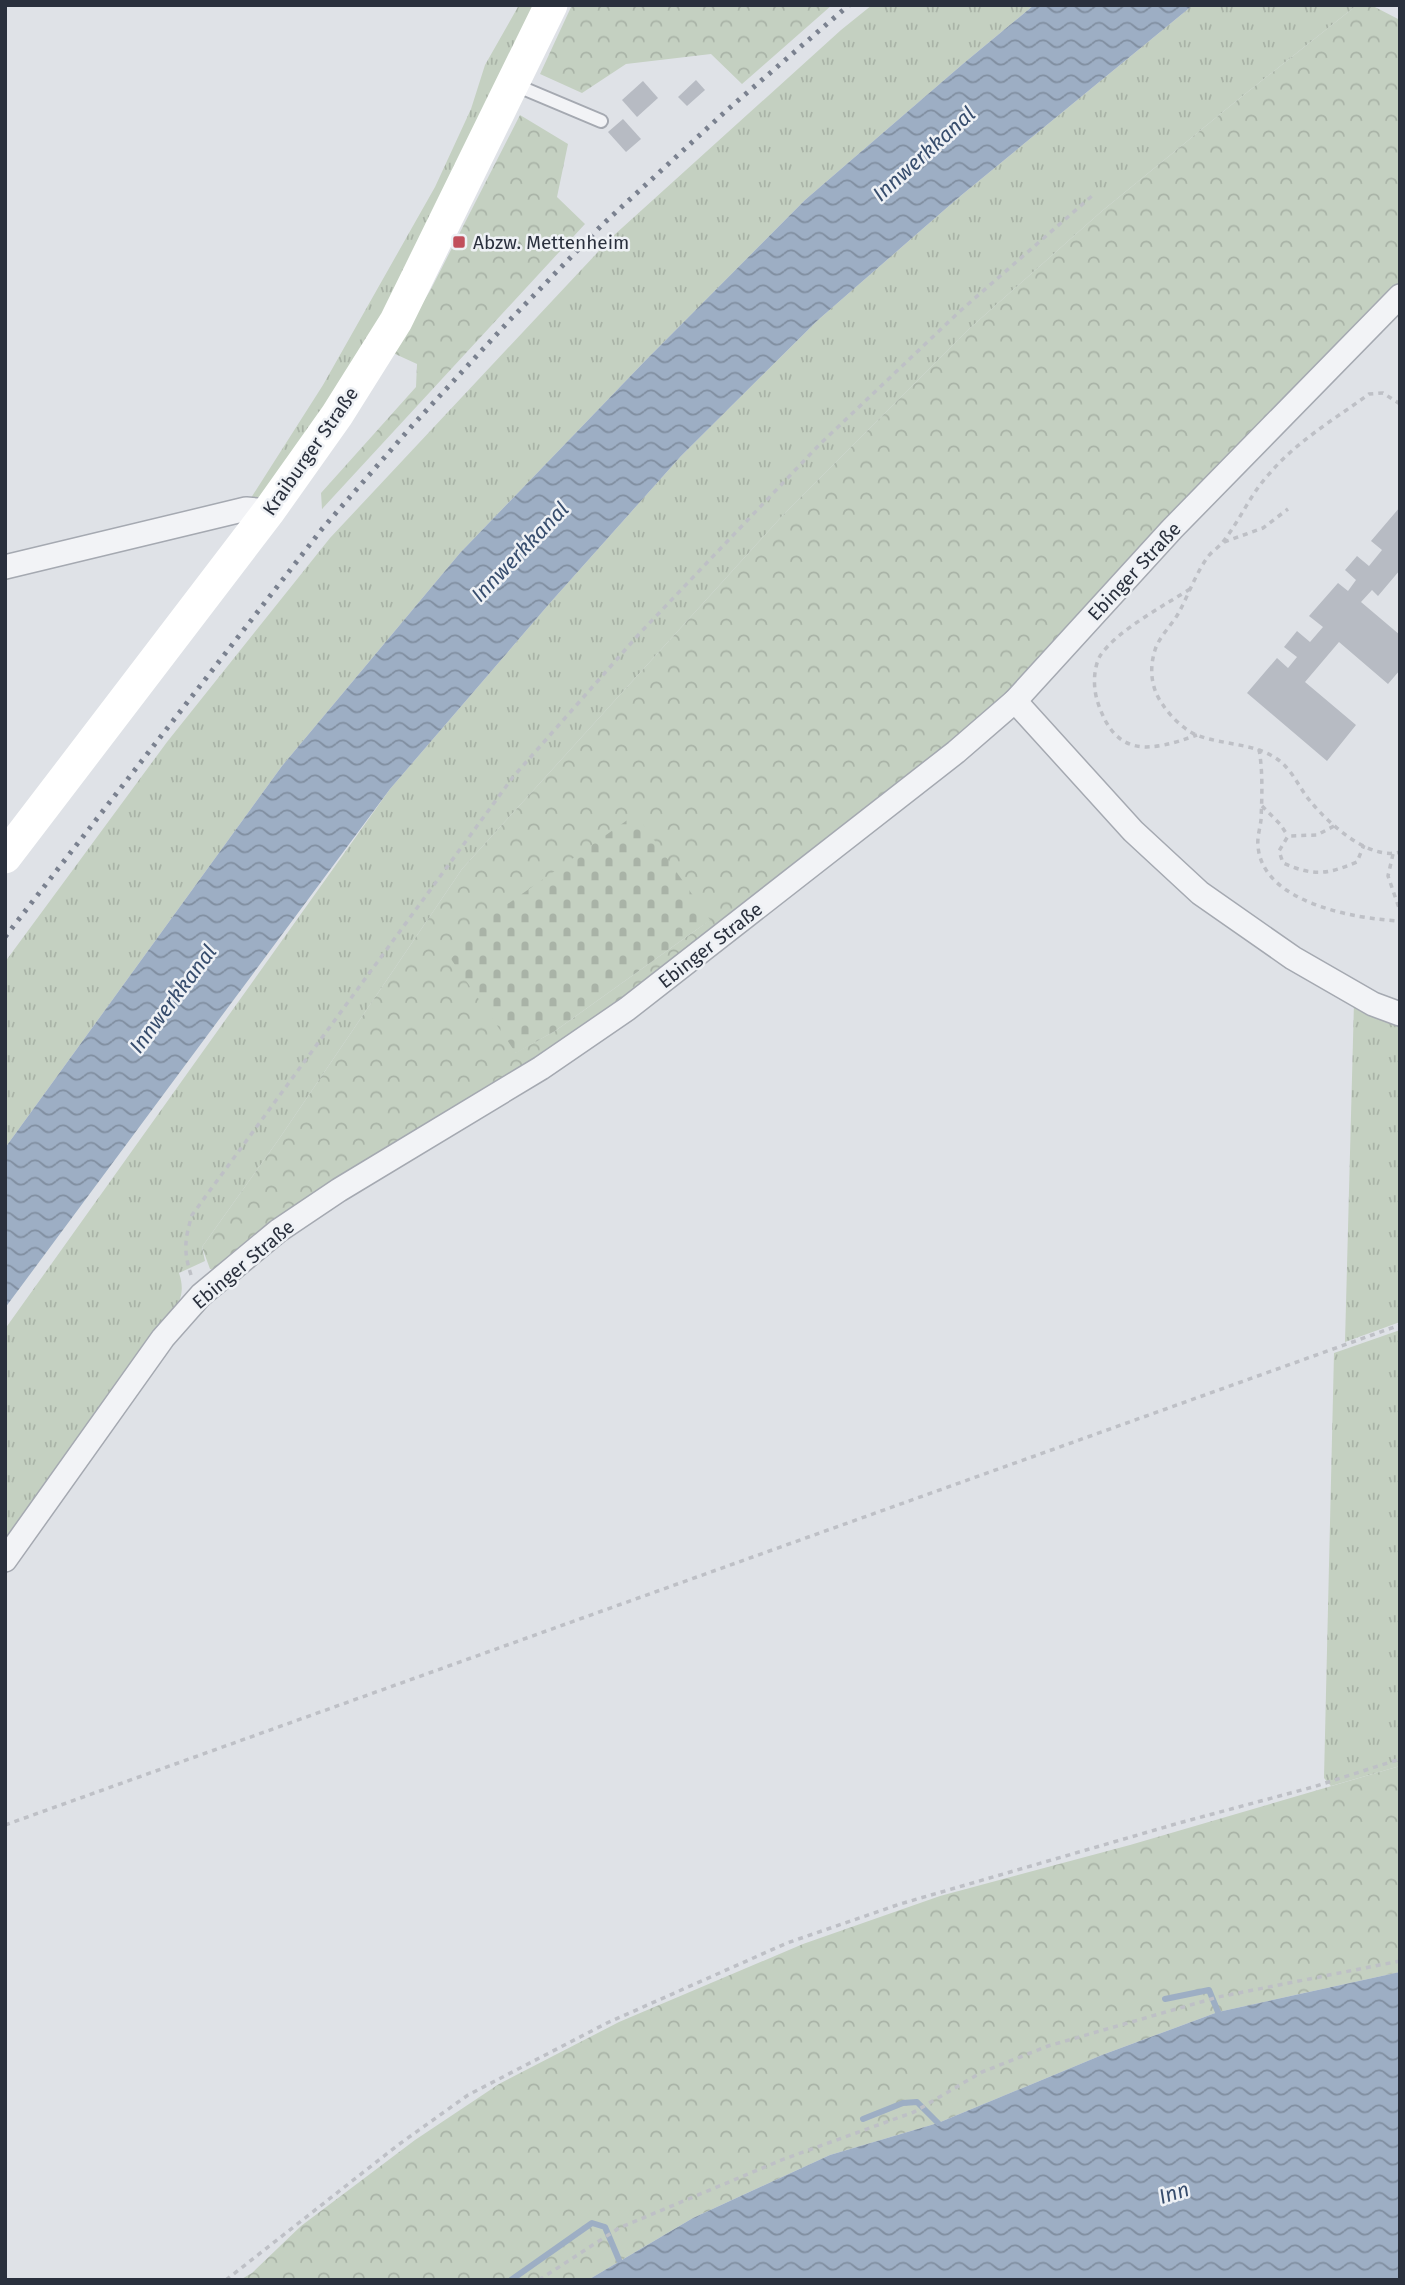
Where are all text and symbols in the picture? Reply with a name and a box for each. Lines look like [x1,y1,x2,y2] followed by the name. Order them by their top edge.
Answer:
[867,101,981,207] water label: Innwerkkanal
[473,231,629,254] place label: Abzw. Mettenheim
[451,234,467,250] marker: Abzw. Mettenheim
[258,383,363,520] street label: Kraiburger Straße
[466,496,574,608] water label: Innwerkkanal
[1083,517,1186,625] street label: Ebinger Straße
[654,898,767,993] street label: Ebinger Straße
[124,940,222,1058] water label: Innwerkkanal
[188,1215,299,1314] street label: Ebinger Straße
[1156,2176,1192,2210] water label: Inn

